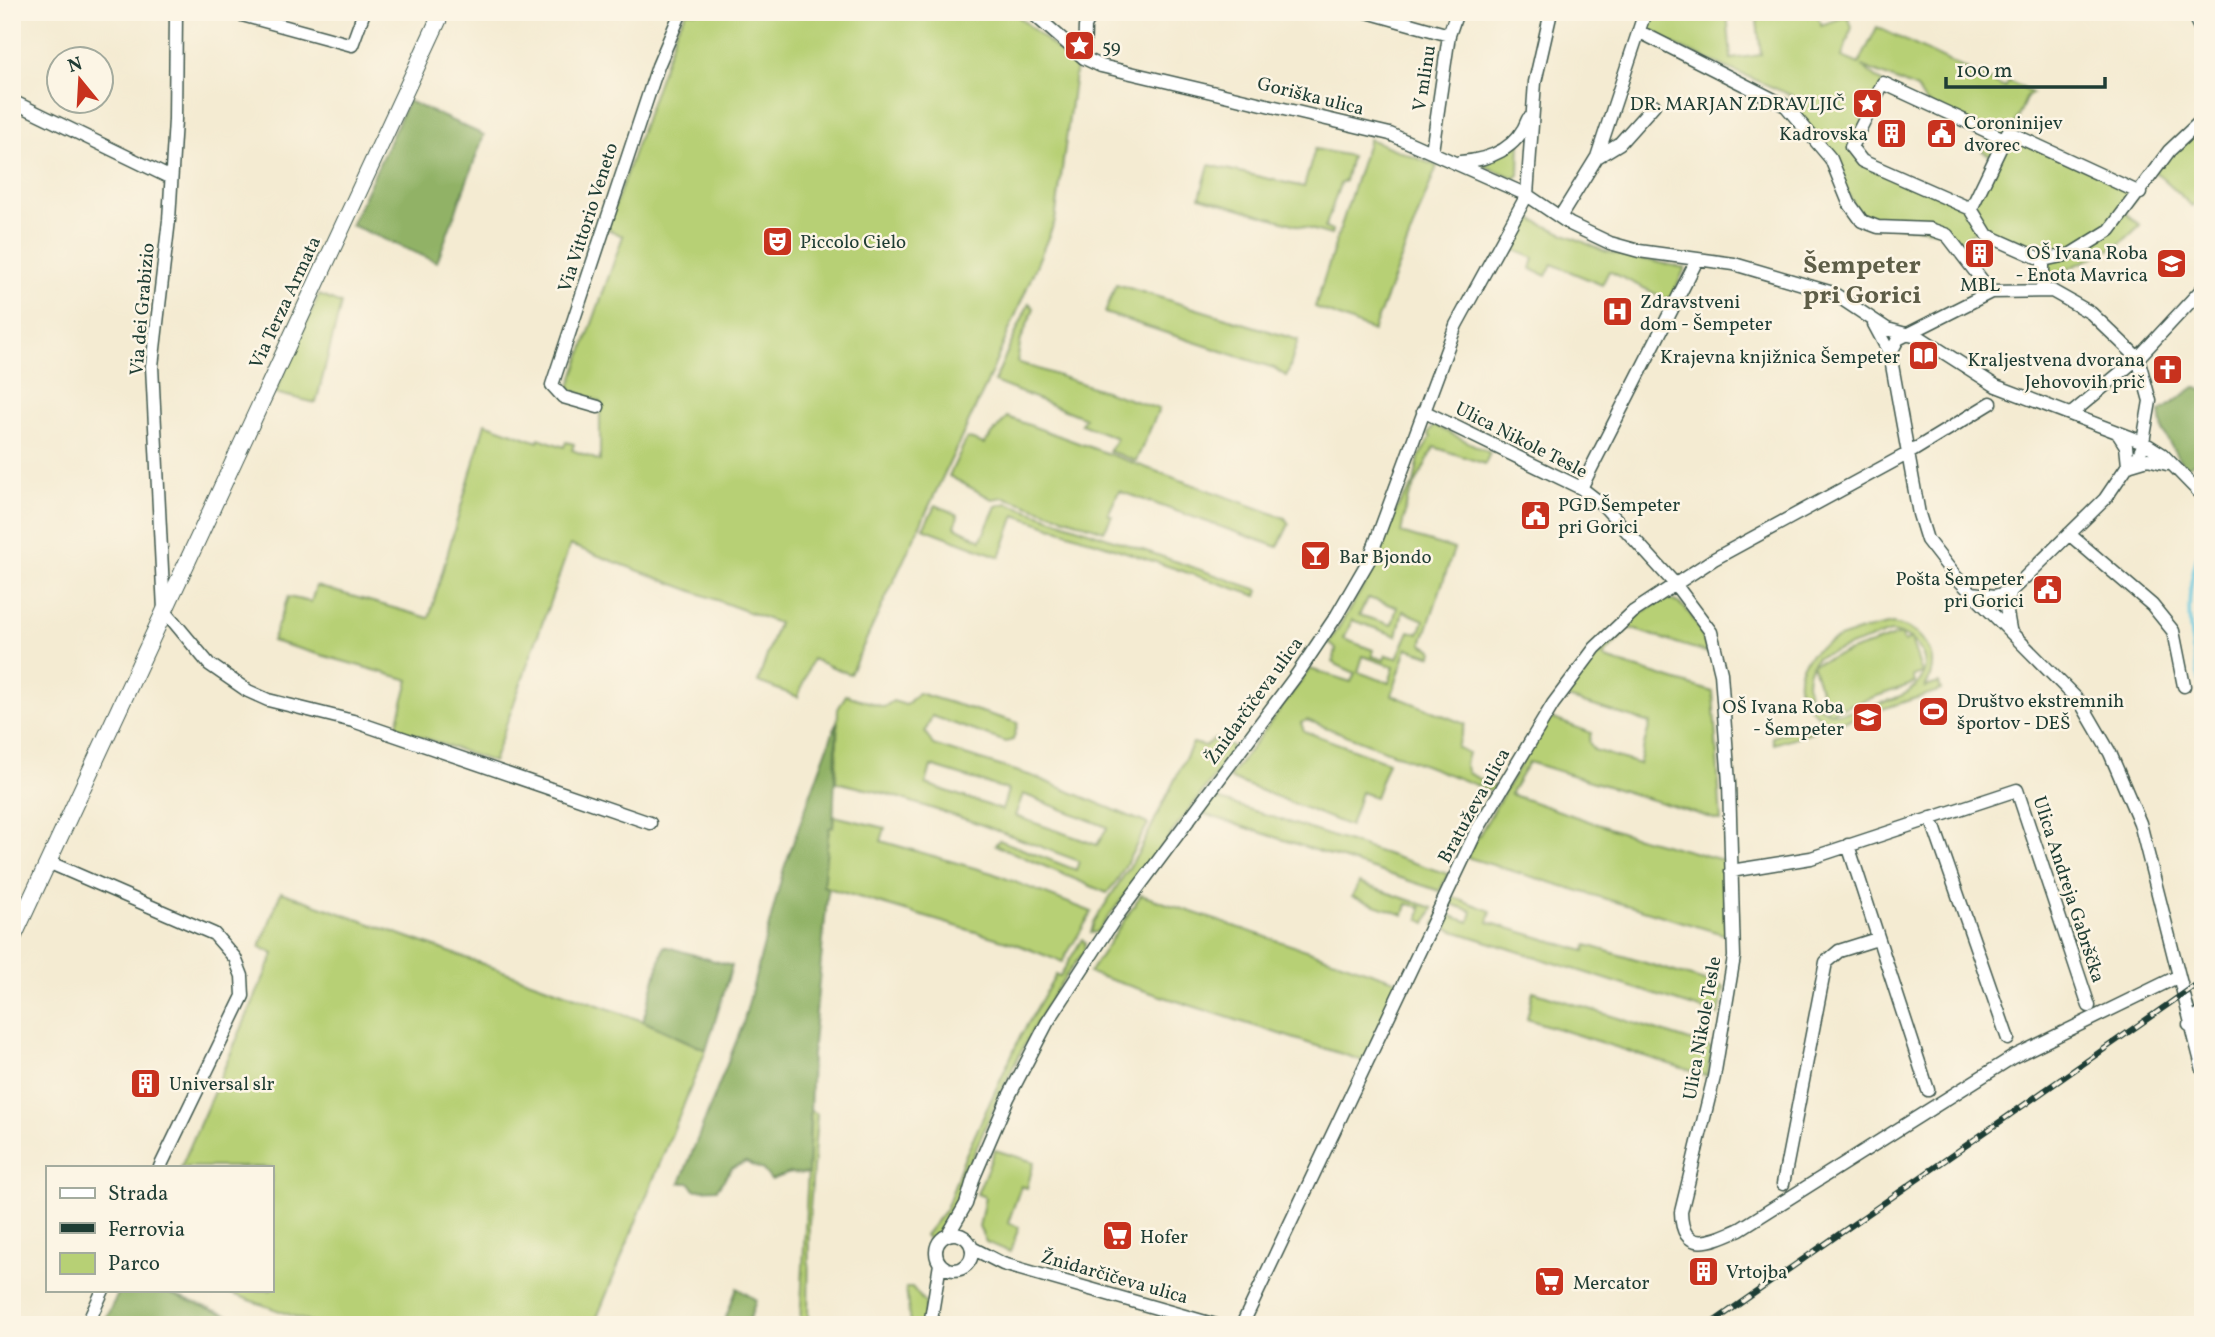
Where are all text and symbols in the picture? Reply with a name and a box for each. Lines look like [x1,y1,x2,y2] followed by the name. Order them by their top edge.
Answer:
[1062,29,1096,63] place icon: 59
[1102,35,1121,61] place label: 59
[1407,43,1443,113] street label: V mlinu
[46,46,116,116] north arrow
[1946,46,2105,90] scale bar
[65,51,86,80] text: N
[1956,57,2013,86] text: 100 m
[1254,71,1367,123] street label: Goriška ulica
[1851,86,1885,120] place icon: DR. MARJAN ZDRAVLJIČ
[1630,92,1845,118] place label: DR. MARJAN ZDRAVLJIČ
[1964,111,2063,159] place label: Coroninijev dvorec
[1874,116,1908,150] building icon: Kadrovska
[1924,116,1958,150] public building icon: Coroninijev dvorec
[1779,122,1868,148] place label: Kadrovska
[553,140,625,296] street label: Via Vittorio Veneto
[760,224,794,258] theatre icon: Piccolo Cielo
[800,230,906,256] place label: Piccolo Cielo
[244,232,328,373] street label: Via Terza Armata
[1963,236,1997,270] building icon: MBL
[2016,241,2148,289] place label: OŠ Ivana Roba - Enota Mavrica
[124,242,162,377] street label: Via dei Grabizio
[2154,246,2188,280] school or university icon: OŠ Ivana Roba - Enota Mavrica
[1803,248,1921,314] district label: Šempeter pri Gorici
[1960,273,2000,299] place label: MBL
[1640,290,1772,338] place label: Zdravstveni dom - Šempeter
[1600,295,1634,329] hospital icon: Zdravstveni dom - Šempeter
[1906,339,1940,373] library icon: Krajevna knjižnica Šempeter
[1660,345,1900,371] place label: Krajevna knjižnica Šempeter
[1967,348,2145,396] place label: Kraljestvena dvorana Jehovovih prič
[2151,353,2185,387] church icon: Kraljestvena dvorana Jehovovih prič
[1450,396,1592,485] street label: Ulica Nikole Tesle
[1558,493,1680,541] place label: PGD Šempeter pri Gorici
[1518,498,1552,532] public building icon: PGD Šempeter pri Gorici
[1299,539,1333,573] bar icon: Bar Bjondo
[1339,545,1432,571] place label: Bar Bjondo
[1896,567,2024,615] place label: Pošta Šempeter pri Gorici
[2030,572,2064,606] public building icon: Pošta Šempeter pri Gorici
[1199,632,1310,770] street label: Žnidarčičeva ulica
[1957,689,2124,737] place label: Društvo ekstremnih športov - DEŠ
[1917,694,1951,728] sports icon: Društvo ekstremnih športov - DEŠ
[1723,695,1844,743] place label: OŠ Ivana Roba - Šempeter
[1850,700,1884,734] school or university icon: OŠ Ivana Roba - Šempeter
[1432,744,1517,868] street label: Bratuževa ulica
[2026,793,2111,986] street label: Ulica Andreja Gabrščka
[1678,955,1728,1102] street label: Ulica Nikole Tesle
[129,1066,163,1100] building icon: Universal slr
[169,1072,275,1098] place label: Universal slr
[46,1166,273,1292] legend
[108,1180,169,1209] text: Strada
[108,1216,185,1245] text: Ferrovia
[1100,1219,1134,1253] supermarket icon: Hofer
[1140,1225,1188,1251] place label: Hofer
[1038,1244,1191,1311] street label: Žnidarčičeva ulica
[108,1250,160,1279] text: Parco
[1686,1254,1720,1288] building icon: Vrtojba
[1726,1260,1787,1286] place label: Vrtojba
[1533,1265,1567,1299] supermarket icon: Mercator
[1573,1271,1650,1297] place label: Mercator

